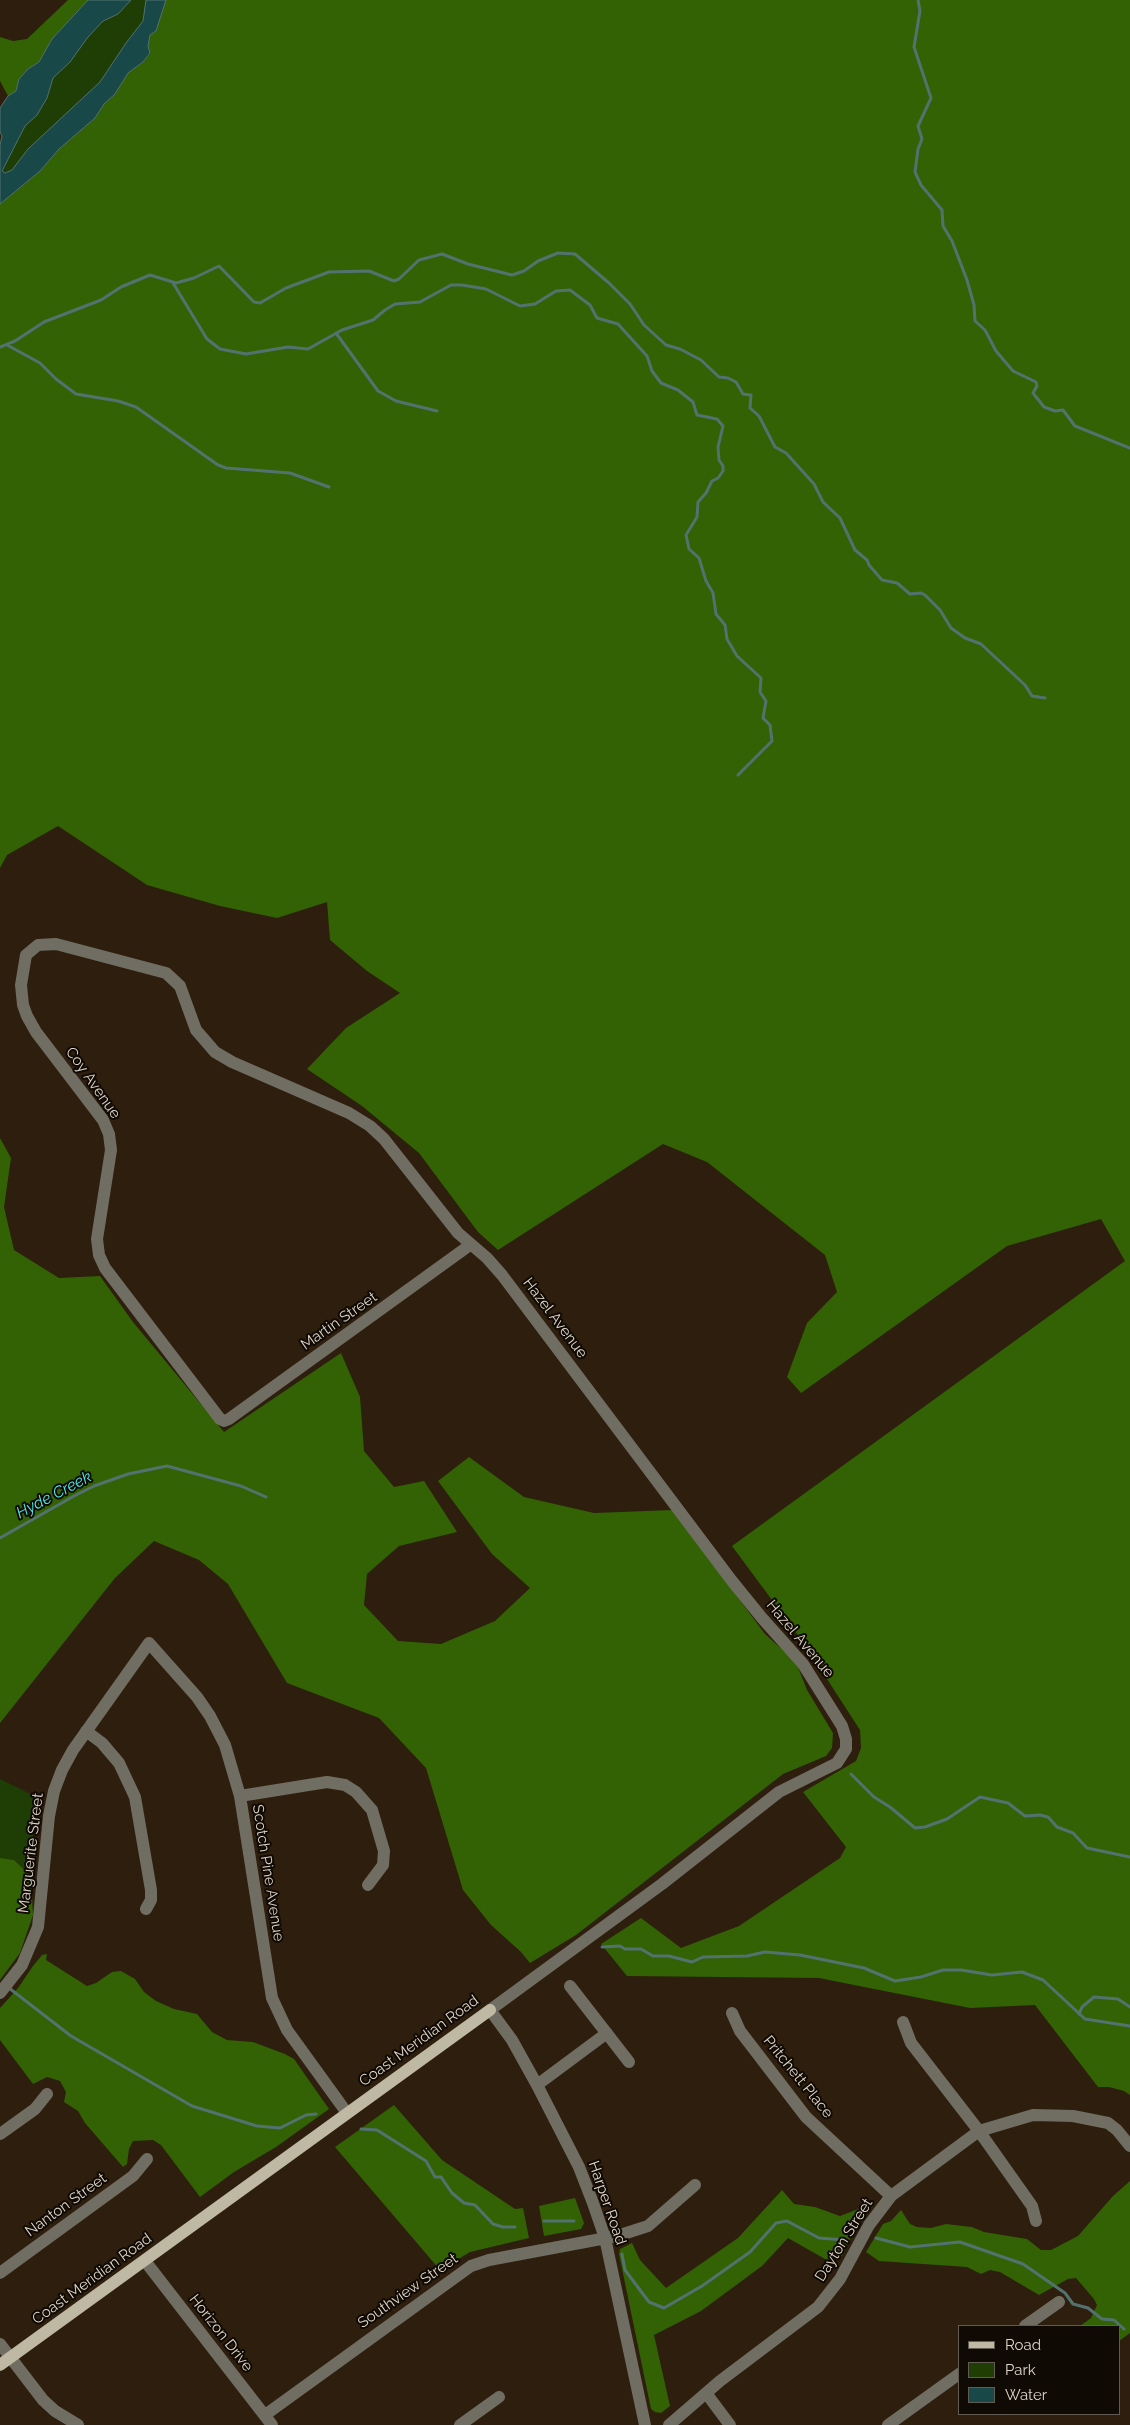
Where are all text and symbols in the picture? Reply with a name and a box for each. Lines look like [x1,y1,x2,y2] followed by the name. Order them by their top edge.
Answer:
[62,1044,124,1122] street label: Coy Avenue
[519,1274,591,1362] street label: Hazel Avenue
[297,1288,381,1354] street label: Martin Street
[13,1467,95,1523] water label: Hyde Creek
[762,1597,838,1681] street label: Hazel Avenue
[15,1792,47,1914] street label: Marguerite Street
[248,1803,288,1943] street label: Scotch Pine Avenue
[356,1992,482,2090] street label: Coast Meridian Road
[759,2032,837,2122] street label: Pritchett Place
[584,2159,630,2247] street label: Harper Road
[22,2169,110,2241] street label: Nanton Street
[811,2195,877,2285] street label: Dayton Street
[29,2230,155,2328] street label: Coast Meridian Road
[355,2250,461,2332] street label: Southview Street
[185,2291,257,2375] street label: Horizon Drive
[958,2325,1120,2415] legend
[1005,2336,1041,2354] text: Road
[1005,2361,1036,2379] text: Park
[1005,2386,1047,2404] text: Water

